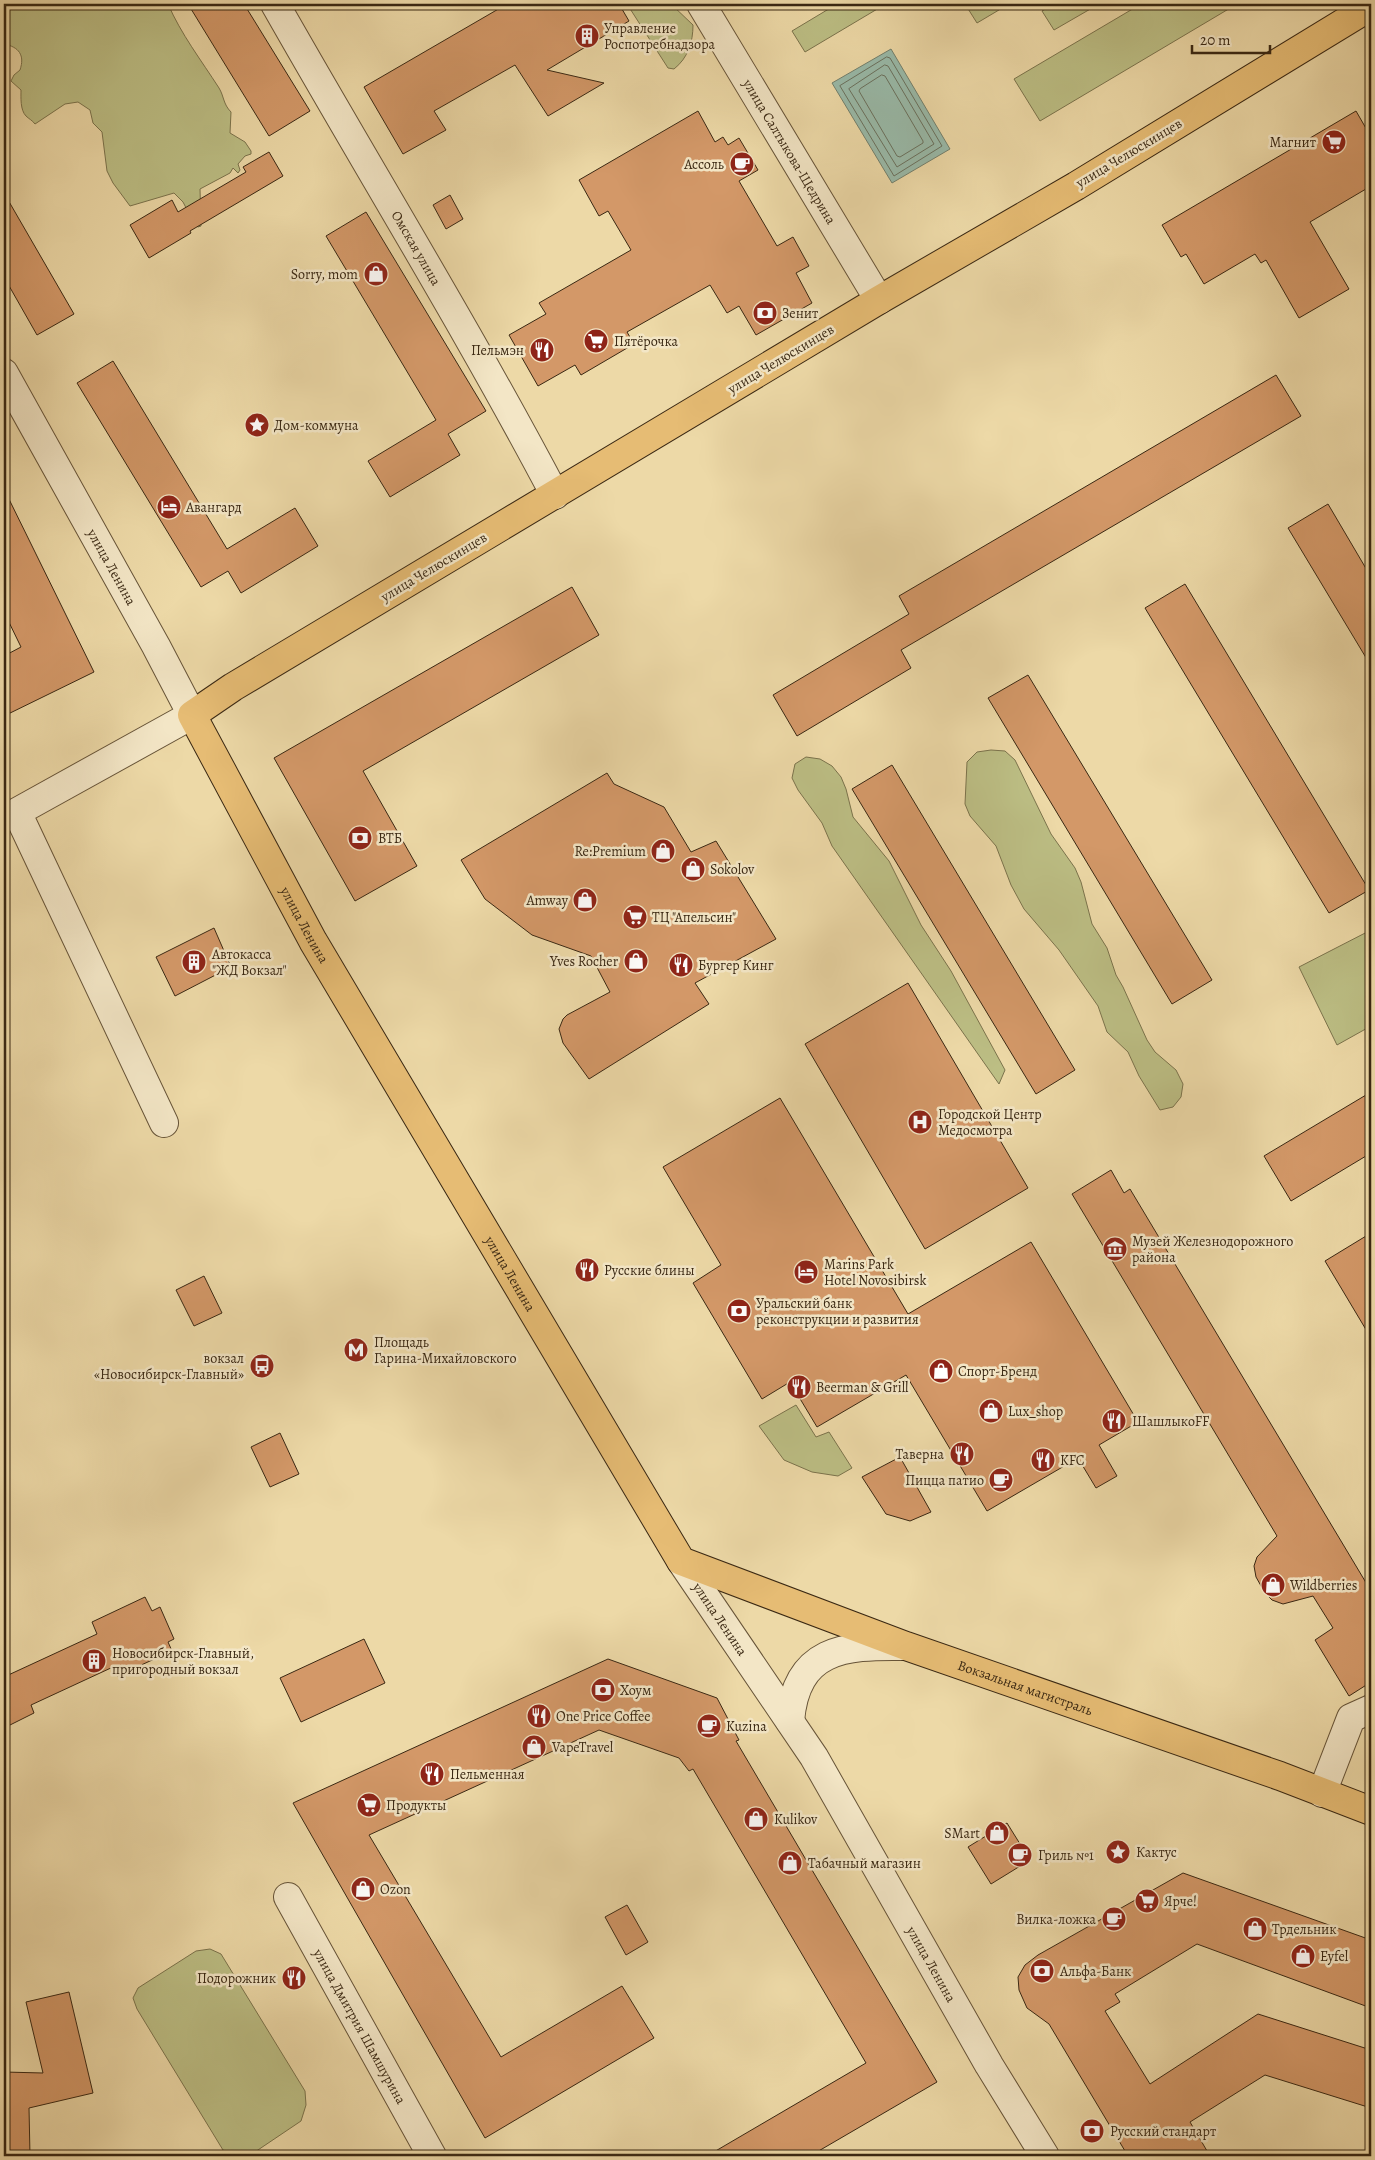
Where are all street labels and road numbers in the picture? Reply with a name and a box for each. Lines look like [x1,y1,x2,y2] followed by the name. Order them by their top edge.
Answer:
[738,74,841,228] street label: улица Салтыкова-Щедрина
[1072,114,1186,193] street label: улица Челюскинцев
[387,207,446,289] street label: Омская улица
[724,320,838,399] street label: улица Челюскинцев
[83,524,141,609] street label: улица Ленина
[377,528,491,607] street label: улица Челюскинцев
[276,882,334,967] street label: улица Ленина
[480,1231,540,1315] street label: улица Ленина
[688,1578,752,1660] street label: улица Ленина
[955,1655,1095,1720] street label: Вокзальная магистраль
[902,1922,961,2006] street label: улица Ленина
[309,1944,411,2108] street label: улица Дмитрия Шамшурина

